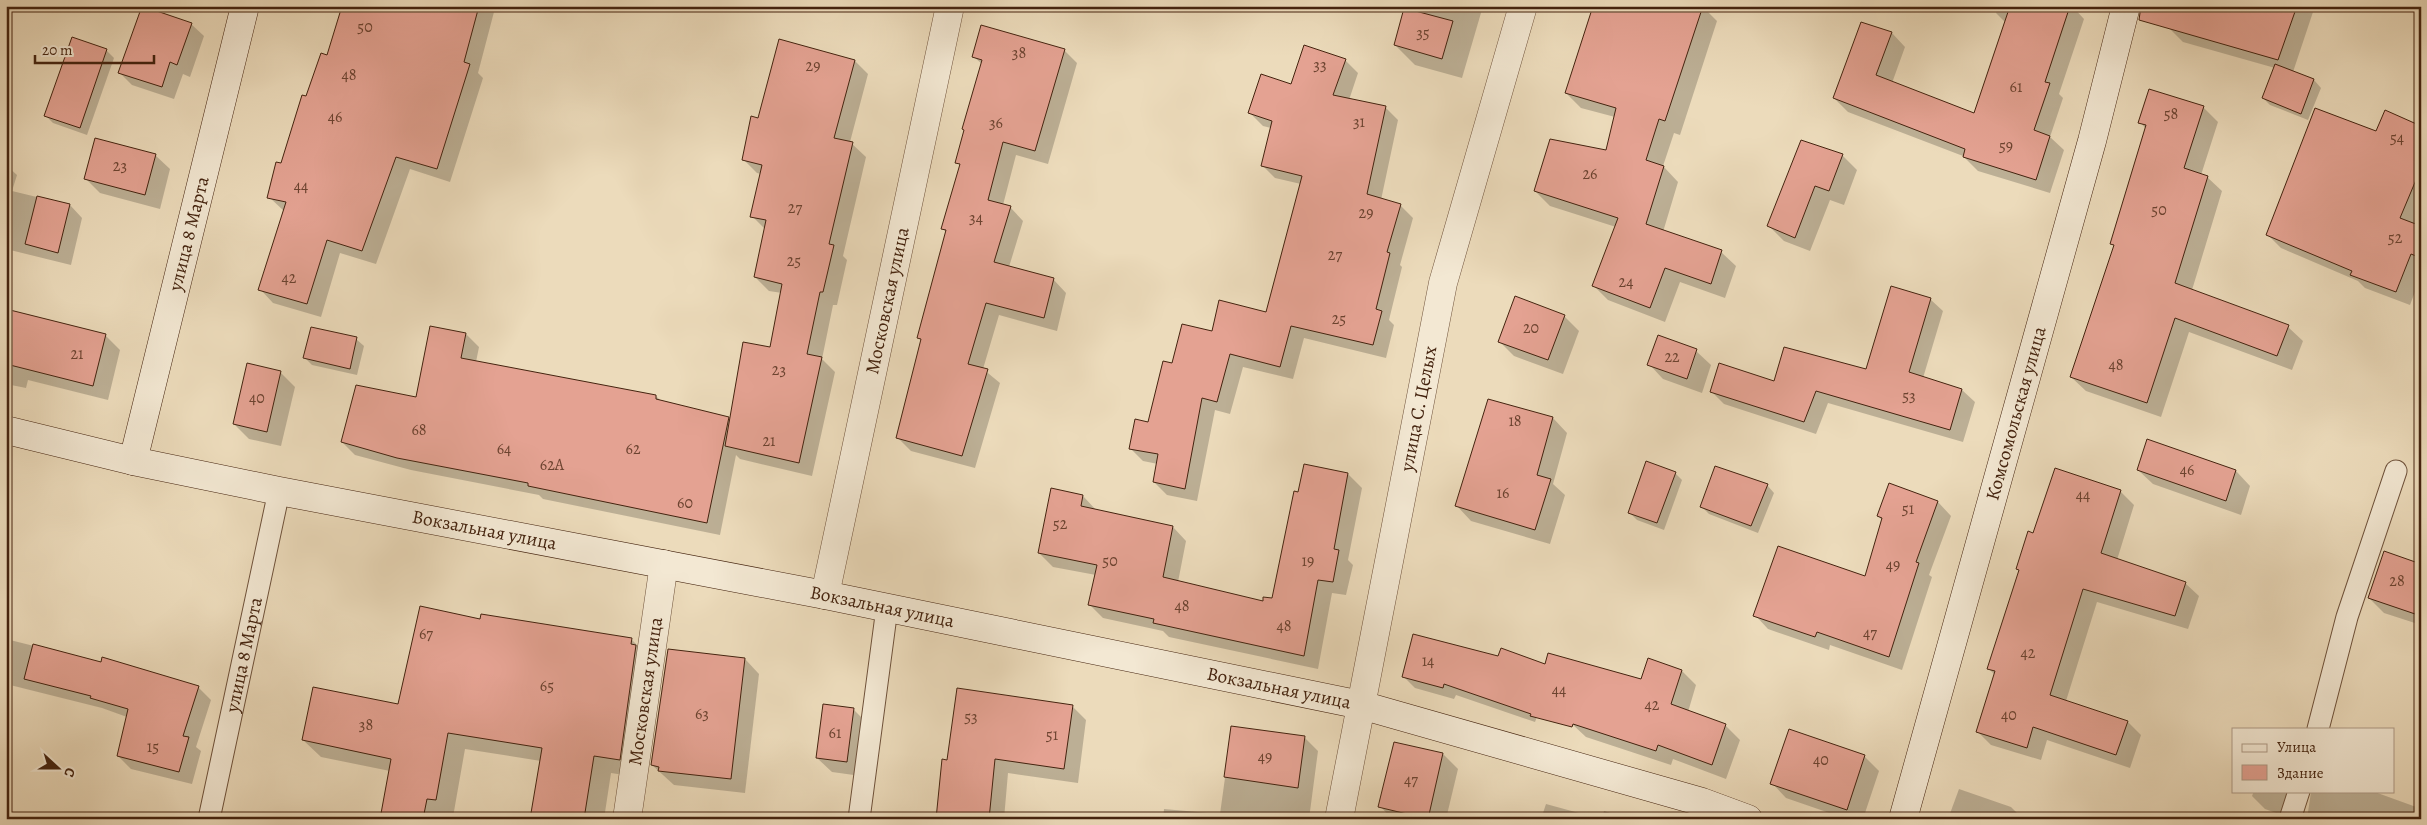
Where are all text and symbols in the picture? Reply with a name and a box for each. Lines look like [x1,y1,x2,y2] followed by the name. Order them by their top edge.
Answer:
[357,16,373,38] house number: 50
[1416,22,1430,44] house number: 35
[35,32,154,64] scale bar
[42,40,73,60] text: 20 m
[1012,42,1026,64] house number: 38
[1313,54,1327,76] house number: 33
[806,55,820,77] house number: 29
[341,64,357,86] house number: 48
[2010,76,2023,98] house number: 61
[2164,103,2178,125] house number: 58
[328,106,342,128] house number: 46
[1353,111,1366,133] house number: 31
[989,112,1003,134] house number: 36
[2390,127,2404,149] house number: 54
[1999,135,2013,157] house number: 59
[113,155,127,177] house number: 23
[1583,163,1598,185] house number: 26
[162,174,216,295] street label: улица 8 Марта
[294,175,308,197] house number: 44
[788,197,802,219] house number: 27
[2151,199,2167,221] house number: 50
[1359,202,1373,224] house number: 29
[969,207,983,229] house number: 34
[859,224,916,376] street label: Московская улица
[2388,227,2403,249] house number: 52
[1328,244,1342,266] house number: 27
[787,250,801,272] house number: 25
[282,267,297,289] house number: 42
[1619,271,1633,293] house number: 24
[1332,308,1346,330] house number: 25
[1523,317,1539,339] house number: 20
[1979,323,2053,503] street label: Комсомольская улица
[70,343,84,365] house number: 21
[1394,343,1444,474] street label: улица С. Целых
[1664,346,1680,368] house number: 22
[2108,354,2124,376] house number: 48
[772,359,786,381] house number: 23
[1902,385,1916,407] house number: 53
[249,387,265,409] house number: 40
[1508,410,1522,432] house number: 18
[411,419,427,441] house number: 68
[762,430,776,452] house number: 21
[497,438,511,460] house number: 64
[626,438,641,460] house number: 62
[540,454,565,476] house number: 62А
[2180,459,2194,481] house number: 46
[1497,482,1509,504] house number: 16
[2076,484,2090,506] house number: 44
[677,492,693,514] house number: 60
[1902,498,1915,520] house number: 51
[410,504,559,557] street label: Вокзальная улица
[1053,513,1068,535] house number: 52
[1102,550,1118,572] house number: 50
[1302,550,1314,572] house number: 19
[1886,554,1900,576] house number: 49
[2389,570,2405,592] house number: 28
[808,579,957,634] street label: Вокзальная улица
[219,594,269,716] street label: улица 8 Марта
[1174,595,1190,617] house number: 48
[622,615,669,767] street label: Московская улица
[1276,615,1292,637] house number: 48
[1863,622,1877,644] house number: 47
[419,623,433,645] house number: 67
[2021,642,2036,664] house number: 42
[1422,650,1434,672] house number: 14
[1204,661,1354,716] street label: Вокзальная улица
[540,675,554,697] house number: 65
[1552,679,1566,701] house number: 44
[1645,694,1660,716] house number: 42
[695,703,709,725] house number: 63
[2001,704,2017,726] house number: 40
[964,706,978,728] house number: 53
[359,714,373,736] house number: 38
[829,722,842,744] house number: 61
[1046,724,1059,746] house number: 51
[2232,728,2394,792] legend
[147,736,159,758] house number: 15
[2277,737,2316,757] text: Улица
[32,742,82,792] north arrow
[1258,746,1272,768] house number: 49
[1813,749,1829,771] house number: 40
[2277,763,2324,783] text: Здание
[59,765,80,780] text: С
[1404,769,1418,791] house number: 47

